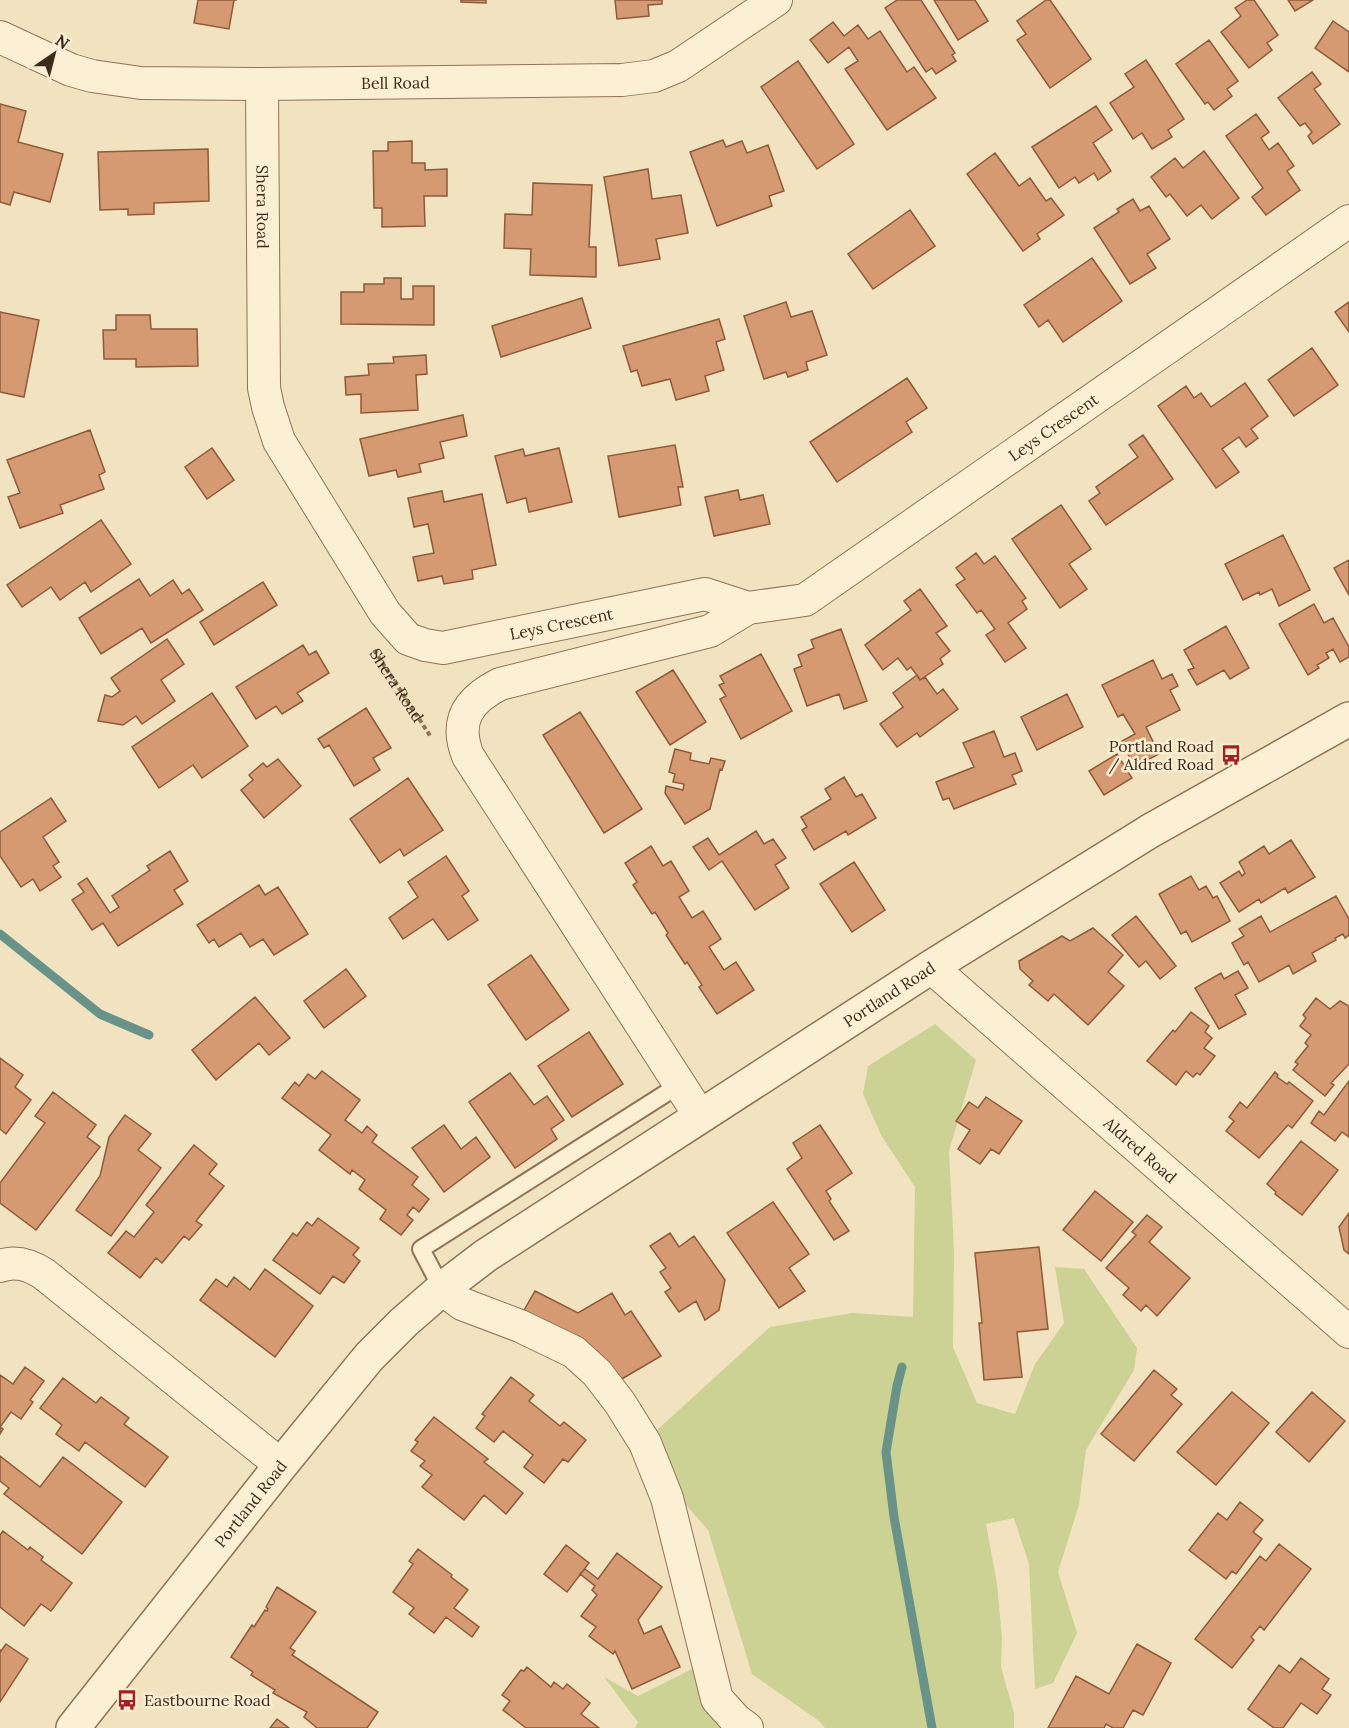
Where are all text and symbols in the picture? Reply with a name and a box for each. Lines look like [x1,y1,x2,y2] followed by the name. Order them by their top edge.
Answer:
[24,24,84,84] north arrow
[52,30,73,53] text: N
[361,72,430,93] street label: Bell Road
[253,165,273,249] street label: Shera Road
[1004,388,1103,465] street label: Leys Crescent
[508,603,616,644] street label: Leys Crescent
[366,645,429,726] street label: Shera Road
[1109,736,1214,775] place label: Portland Road / Aldred Road
[1219,743,1243,767] bus stop icon: Portland Road / Aldred Road
[839,957,939,1031] street label: Portland Road
[1099,1112,1181,1187] street label: Aldred Road
[210,1456,291,1551] street label: Portland Road
[115,1688,139,1712] bus stop icon: Eastbourne Road
[144,1690,271,1710] place label: Eastbourne Road

